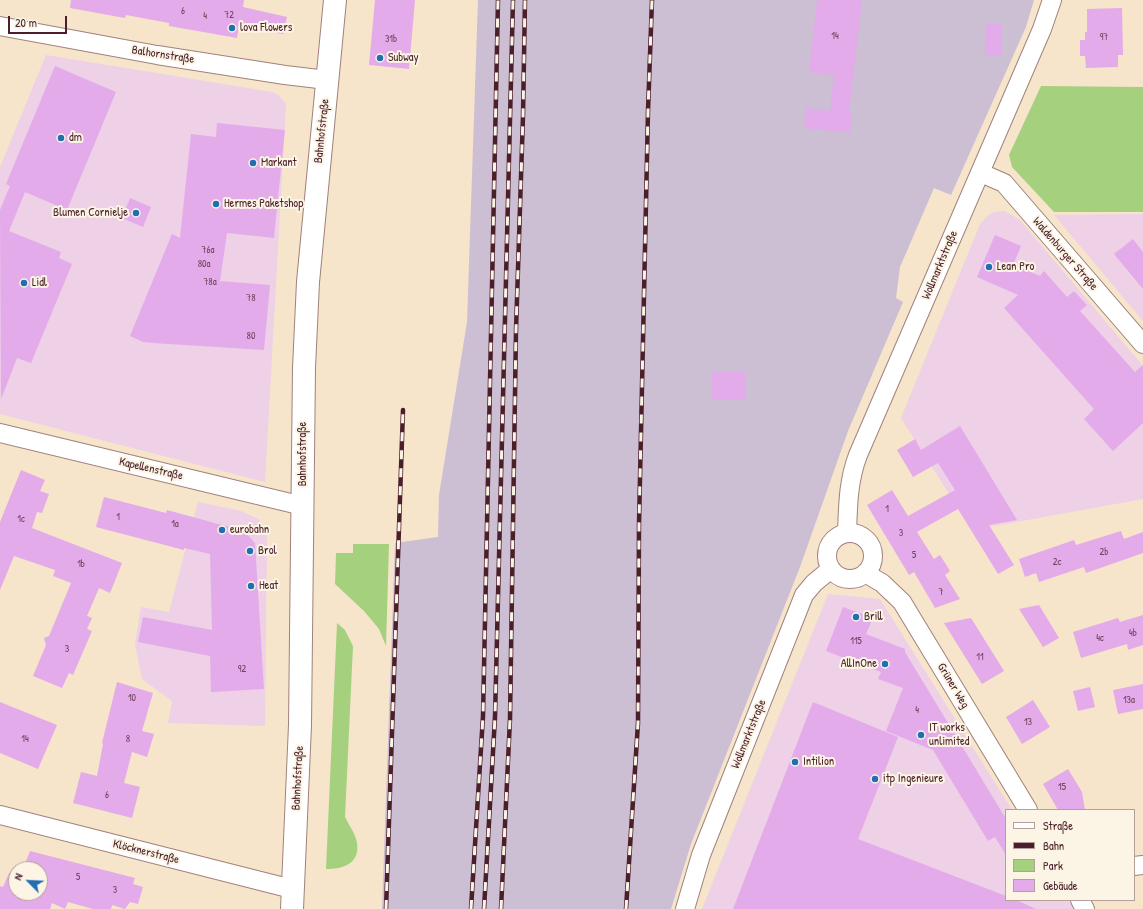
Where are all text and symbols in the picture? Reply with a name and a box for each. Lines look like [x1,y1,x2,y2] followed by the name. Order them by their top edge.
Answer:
[181,5,185,17] house number: 6
[10,8,69,34] scale bar
[224,9,234,21] house number: 72
[203,10,207,22] house number: 4
[15,14,37,31] text: 20 m
[240,21,292,35] place label: lova Flowers
[227,23,237,33] marker: lova Flowers
[831,30,839,42] house number: 14
[1100,31,1108,43] house number: 97
[385,33,397,45] house number: 31b
[131,43,195,67] street label: Balhornstraße
[388,51,419,65] place label: Subway
[375,53,385,63] marker: Subway
[311,98,333,164] street label: Bahnhofstraße
[69,131,82,145] place label: dm
[56,133,66,143] marker: dm
[261,156,297,170] place label: Markant
[248,158,258,168] marker: Markant
[224,197,303,211] place label: Hermes Paketshop
[211,199,221,209] marker: Hermes Paketshop
[53,206,128,220] place label: Blumen Cornielje
[131,208,141,218] marker: Blumen Cornielje
[1029,215,1101,293] street label: Waldenburger Straße
[919,229,961,301] street label: Wollmarktstraße
[202,244,214,256] house number: 76a
[198,258,210,270] house number: 80a
[997,260,1034,274] place label: Lean Pro
[984,262,994,272] marker: Lean Pro
[32,276,47,290] place label: Lidl
[203,276,217,288] house number: 78a
[19,278,29,288] marker: Lidl
[246,292,256,304] house number: 78
[247,330,255,342] house number: 80
[296,422,310,486] street label: Bahnhofstraße
[117,455,185,483] street label: Kapellenstraße
[885,503,889,515] house number: 1
[116,511,120,523] house number: 1
[17,513,25,525] house number: 1c
[171,518,179,530] house number: 1a
[230,523,269,537] place label: eurobahn
[217,525,227,535] marker: eurobahn
[899,527,903,539] house number: 3
[258,544,277,558] place label: Brol
[245,546,255,556] marker: Brol
[1100,546,1108,558] house number: 2b
[912,549,916,561] house number: 5
[1053,556,1061,568] house number: 2c
[77,558,85,570] house number: 1b
[259,579,278,593] place label: Heat
[246,581,256,591] marker: Heat
[939,586,943,598] house number: 7
[864,610,883,624] place label: Brill
[851,612,861,622] marker: Brill
[1129,627,1137,639] house number: 4b
[1096,632,1104,644] house number: 4c
[850,635,862,647] house number: 115
[65,643,69,655] house number: 3
[976,651,984,663] house number: 11
[841,657,877,671] place label: AllInOne
[880,659,890,669] marker: AllInOne
[934,661,972,711] street label: Grüner Weg
[238,663,246,675] house number: 92
[128,692,136,704] house number: 10
[1123,694,1135,706] house number: 13a
[729,697,769,771] street label: Wollmarktstraße
[915,704,919,716] house number: 4
[1024,716,1032,728] house number: 13
[929,721,970,749] place label: IT works unlimited
[916,730,926,740] marker: IT works unlimited
[21,733,29,745] house number: 14
[126,733,130,745] house number: 8
[289,745,307,811] street label: Bahnhofstraße
[803,755,834,769] place label: Intilion
[790,757,800,767] marker: Intilion
[883,772,943,786] place label: itp Ingenieure
[870,774,880,784] marker: itp Ingenieure
[1058,781,1066,793] house number: 15
[105,789,109,801] house number: 6
[1005,809,1135,901] legend
[1043,817,1073,834] text: Straße
[111,837,181,867] street label: Klöcknerstraße
[1043,837,1064,854] text: Bahn
[1043,857,1063,874] text: Park
[8,861,48,901] north arrow
[10,871,26,882] text: N
[76,871,80,883] house number: 5
[1043,877,1077,894] text: Gebäude
[113,884,117,896] house number: 3

